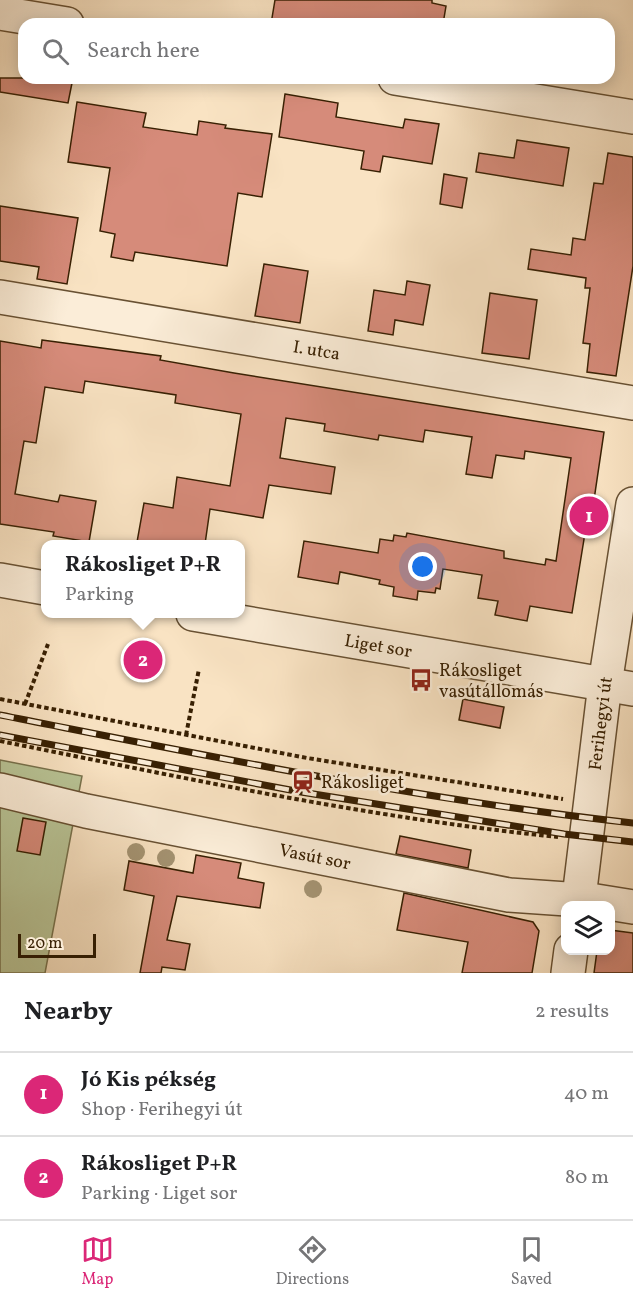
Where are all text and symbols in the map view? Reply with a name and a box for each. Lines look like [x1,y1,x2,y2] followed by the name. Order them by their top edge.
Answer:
[18,18,615,84] search box
[39,35,72,68] icon: search
[87,36,200,67] text: Search here
[291,335,342,368] street label: I. utca
[570,494,608,538] pin: 1
[41,540,245,618] popup
[65,550,221,581] text: Rákosliget P+R
[408,552,437,581] your location
[65,581,134,609] text: Parking
[342,629,414,665] street label: Liget sor
[124,638,162,682] pin: 2
[439,659,544,705] place label: Rákosliget vasútállomás
[408,667,434,693] bus stop icon: Rákosliget vasútállomás
[584,675,620,772] street label: Ferihegyi út
[290,769,316,795] station icon: Rákosliget
[321,771,404,796] place label: Rákosliget
[277,839,353,877] street label: Vasút sor
[561,901,615,955] map controls
[561,901,615,955] button: layers
[18,931,96,958] scale bar
[27,933,62,955] text: 20 m
[24,994,113,1030] text: Nearby
[535,998,609,1026] text: 2 results
[81,1065,216,1096] text: Jó Kis pékség
[39,1080,48,1108] text: 1
[564,1080,609,1108] text: 40 m
[81,1096,243,1124] text: Shop · Ferihegyi út
[81,1149,237,1180] text: Rákosliget P+R
[38,1164,49,1192] text: 2
[565,1164,609,1192] text: 80 m
[81,1180,237,1208] text: Parking · Liget sor
[81,1233,114,1291] tab: Map
[276,1233,349,1291] tab: Directions
[511,1233,552,1291] tab: Saved

